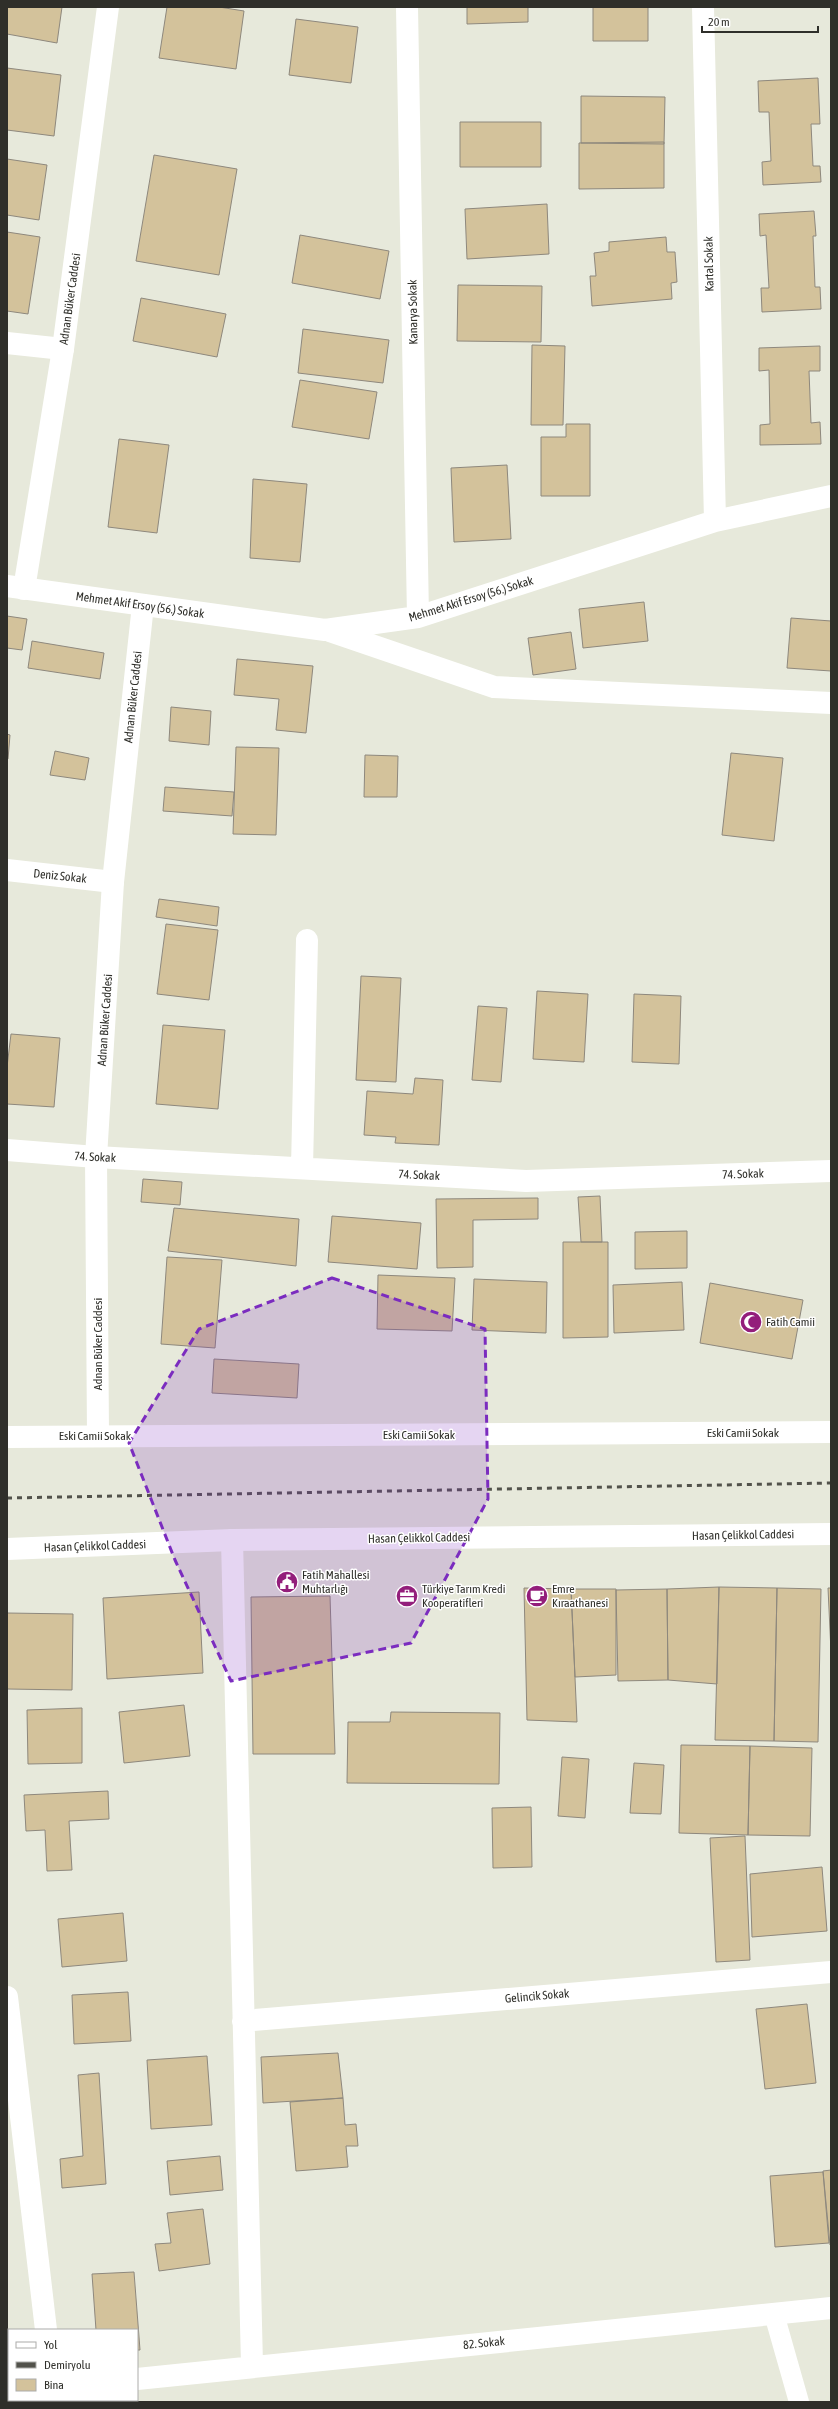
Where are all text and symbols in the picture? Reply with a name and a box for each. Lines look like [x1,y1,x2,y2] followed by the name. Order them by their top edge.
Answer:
[702,8,818,34] scale bar
[708,15,730,29] text: 20 m
[702,236,716,292] street label: Kartal Sokak
[57,252,83,346] street label: Adnan Büker Caddesi
[405,279,421,345] street label: Kanarya Sokak
[407,573,536,625] street label: Mehmet Akif Ersoy (56.) Sokak
[75,589,206,621] street label: Mehmet Akif Ersoy (56.) Sokak
[121,650,145,744] street label: Adnan Büker Caddesi
[33,866,88,886] street label: Deniz Sokak
[95,973,115,1067] street label: Adnan Büker Caddesi
[74,1149,117,1165] street label: 74. Sokak
[722,1166,765,1182] street label: 74. Sokak
[398,1167,441,1183] street label: 74. Sokak
[91,1298,105,1390] street label: Adnan Büker Caddesi
[738,1309,764,1335] mosque icon: Fatih Camii
[766,1315,815,1329] place label: Fatih Camii
[707,1426,780,1440] street label: Eski Camii Sokak
[383,1428,456,1442] street label: Eski Camii Sokak
[59,1429,132,1443] street label: Eski Camii Sokak
[692,1527,794,1543] street label: Hasan Çelikkol Caddesi
[368,1530,470,1546] street label: Hasan Çelikkol Caddesi
[44,1537,146,1555] street label: Hasan Çelikkol Caddesi
[302,1568,370,1596] place label: Fatih Mahallesi Muhtarlığı
[274,1569,300,1595] public building icon: Fatih Mahallesi Muhtarlığı
[422,1582,505,1610] place label: Türkiye Tarım Kredi Kooperatifleri
[552,1582,608,1610] place label: Emre Kıraathanesi
[394,1583,420,1609] office icon: Türkiye Tarım Kredi Kooperatifleri
[524,1583,550,1609] cafe icon: Emre Kıraathanesi
[504,1986,570,2006] street label: Gelincik Sokak
[8,2329,138,2401] legend
[462,2334,506,2352] street label: 82. Sokak
[44,2338,58,2352] text: Yol
[44,2358,91,2372] text: Demiryolu
[44,2378,64,2392] text: Bina

